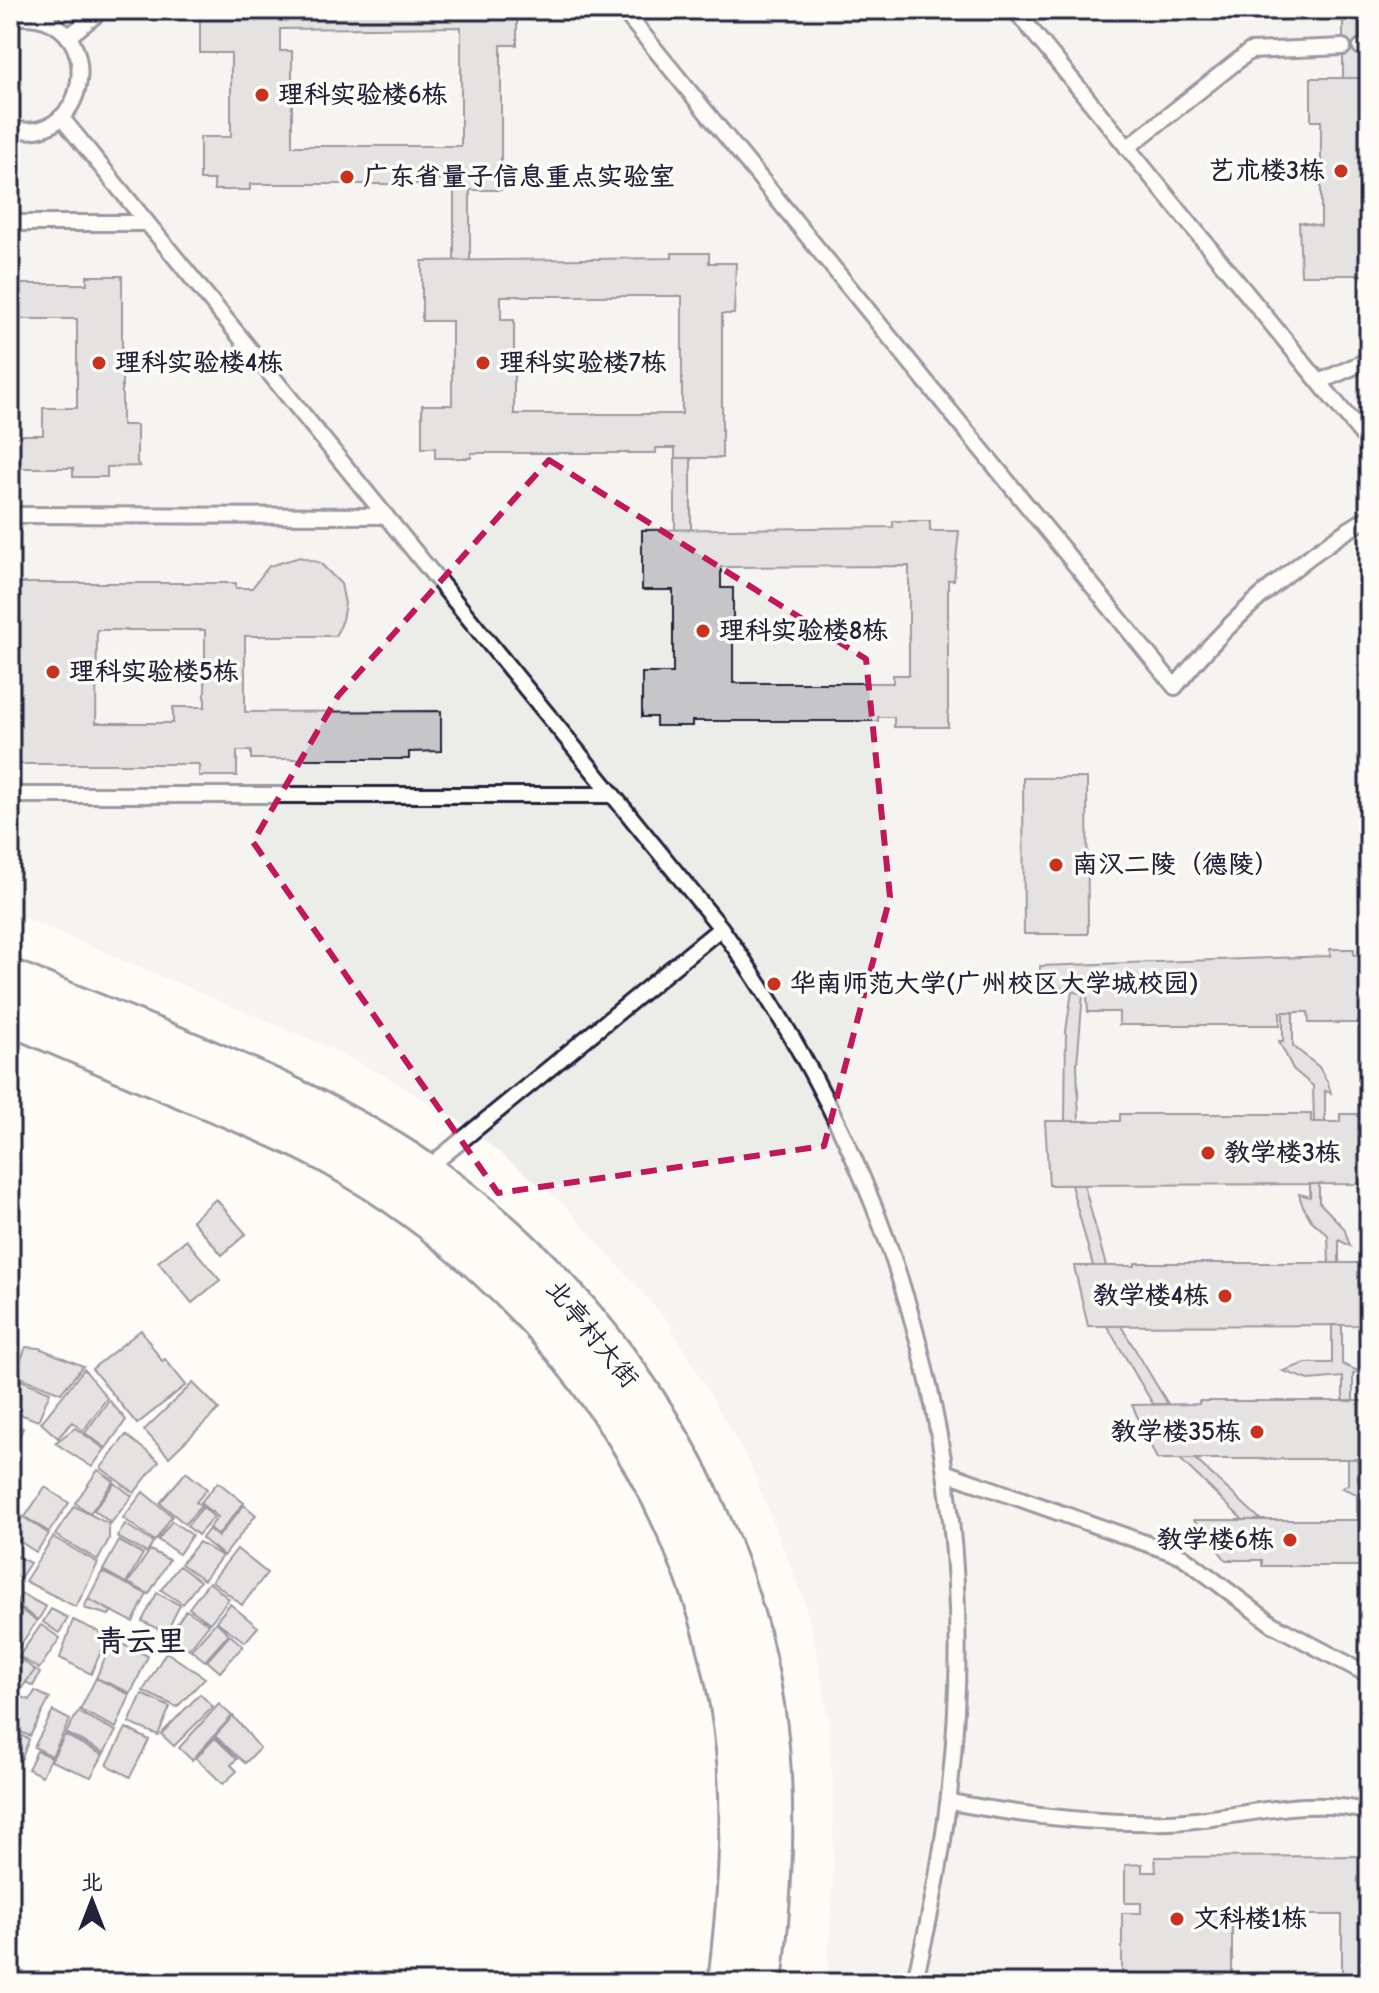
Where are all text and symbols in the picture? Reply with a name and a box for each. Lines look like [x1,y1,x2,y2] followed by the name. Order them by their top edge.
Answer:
[278,80,448,110] place label: 理科实验楼6栋
[253,86,271,104] marker: 理科实验楼6栋
[1208,156,1325,186] place label: 艺术楼3栋
[363,162,675,192] place label: 广东省量子信息重点实验室
[1332,162,1350,180] marker: 艺术楼3栋
[338,168,356,186] marker: 广东省量子信息重点实验室
[115,348,283,378] place label: 理科实验楼4栋
[499,348,667,378] place label: 理科实验楼7栋
[90,354,108,372] marker: 理科实验楼4栋
[474,354,492,372] marker: 理科实验楼7栋
[719,616,888,646] place label: 理科实验楼8栋
[694,622,712,640] marker: 理科实验楼8栋
[69,657,239,687] place label: 理科实验楼5栋
[44,663,62,681] marker: 理科实验楼5栋
[1072,850,1280,880] place label: 南汉二陵（德陵）
[1047,856,1065,874] marker: 南汉二陵（德陵）
[790,969,1199,999] place label: 华南师范大学(广州校区大学城校园)
[765,975,783,993] marker: 华南师范大学(广州校区大学城校园)
[1224,1138,1341,1168] place label: 教学楼3栋
[1199,1144,1217,1162] marker: 教学楼3栋
[539,1274,645,1394] street label: 北亭村大街
[1093,1281,1209,1311] place label: 教学楼4栋
[1216,1287,1234,1305] marker: 教学楼4栋
[1110,1417,1241,1447] place label: 教学楼35栋
[1248,1423,1266,1441] marker: 教学楼35栋
[1156,1525,1274,1555] place label: 教学楼6栋
[1281,1531,1299,1549] marker: 教学楼6栋
[96,1624,186,1659] district label: 青云里
[52,1861,132,1941] north arrow
[81,1869,103,1895] text: 北
[1193,1904,1307,1934] place label: 文科楼1栋
[1168,1910,1186,1928] marker: 文科楼1栋

